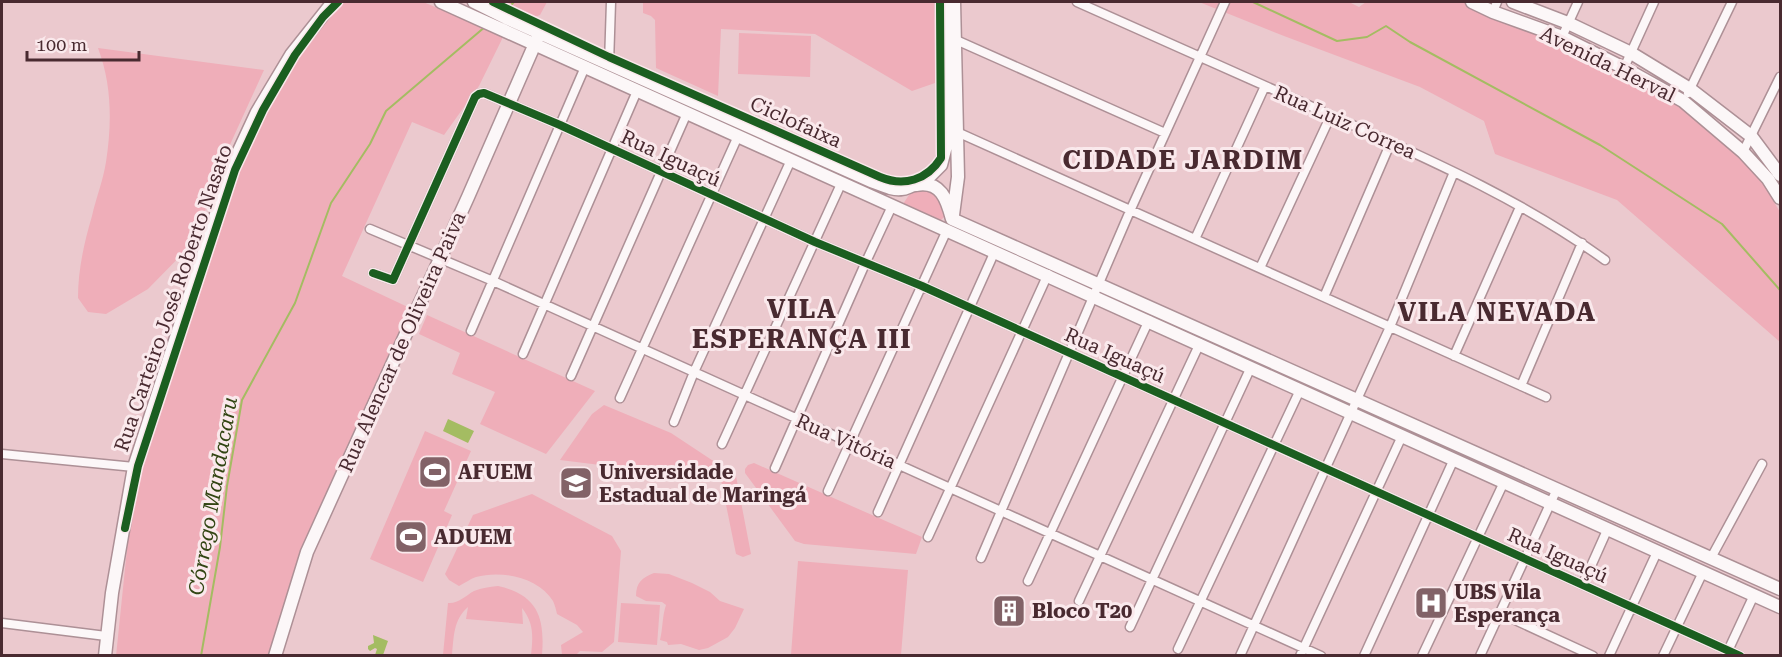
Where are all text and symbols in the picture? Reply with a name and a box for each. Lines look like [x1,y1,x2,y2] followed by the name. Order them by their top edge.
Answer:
[1536,21,1680,107] street label: Avenida Herval
[27,24,140,62] scale bar
[36,34,87,55] text: 100 m
[1271,80,1420,164] street label: Rua Luiz Correa
[747,91,846,153] street label: Ciclofaixa
[617,124,725,192] street label: Rua Iguaçú
[109,141,237,455] street label: Rua Carteiro José Roberto Nasato
[1063,145,1304,175] district label: CIDADE JARDIM
[334,208,471,476] street label: Rua Alencar de Oliveira Paiva
[692,294,912,354] district label: VILA ESPERANÇA III
[1397,297,1597,327] district label: VILA NEVADA
[1061,322,1169,388] street label: Rua Iguaçú
[184,395,242,597] water label: Córrego Mandacaru
[792,408,900,474] street label: Rua Vitória
[417,454,453,490] sports icon: AFUEM
[458,460,532,484] place label: AFUEM
[599,460,807,507] place label: Universidade Estadual de Maringá
[558,465,594,501] school or university icon: Universidade Estadual de Maringá
[393,519,429,555] sports icon: ADUEM
[1504,522,1612,588] street label: Rua Iguaçú
[434,525,512,549] place label: ADUEM
[1454,580,1560,627] place label: UBS Vila Esperança
[1413,585,1449,621] hospital icon: UBS Vila Esperança
[991,593,1027,629] building icon: Bloco T20
[1032,599,1132,623] place label: Bloco T20

